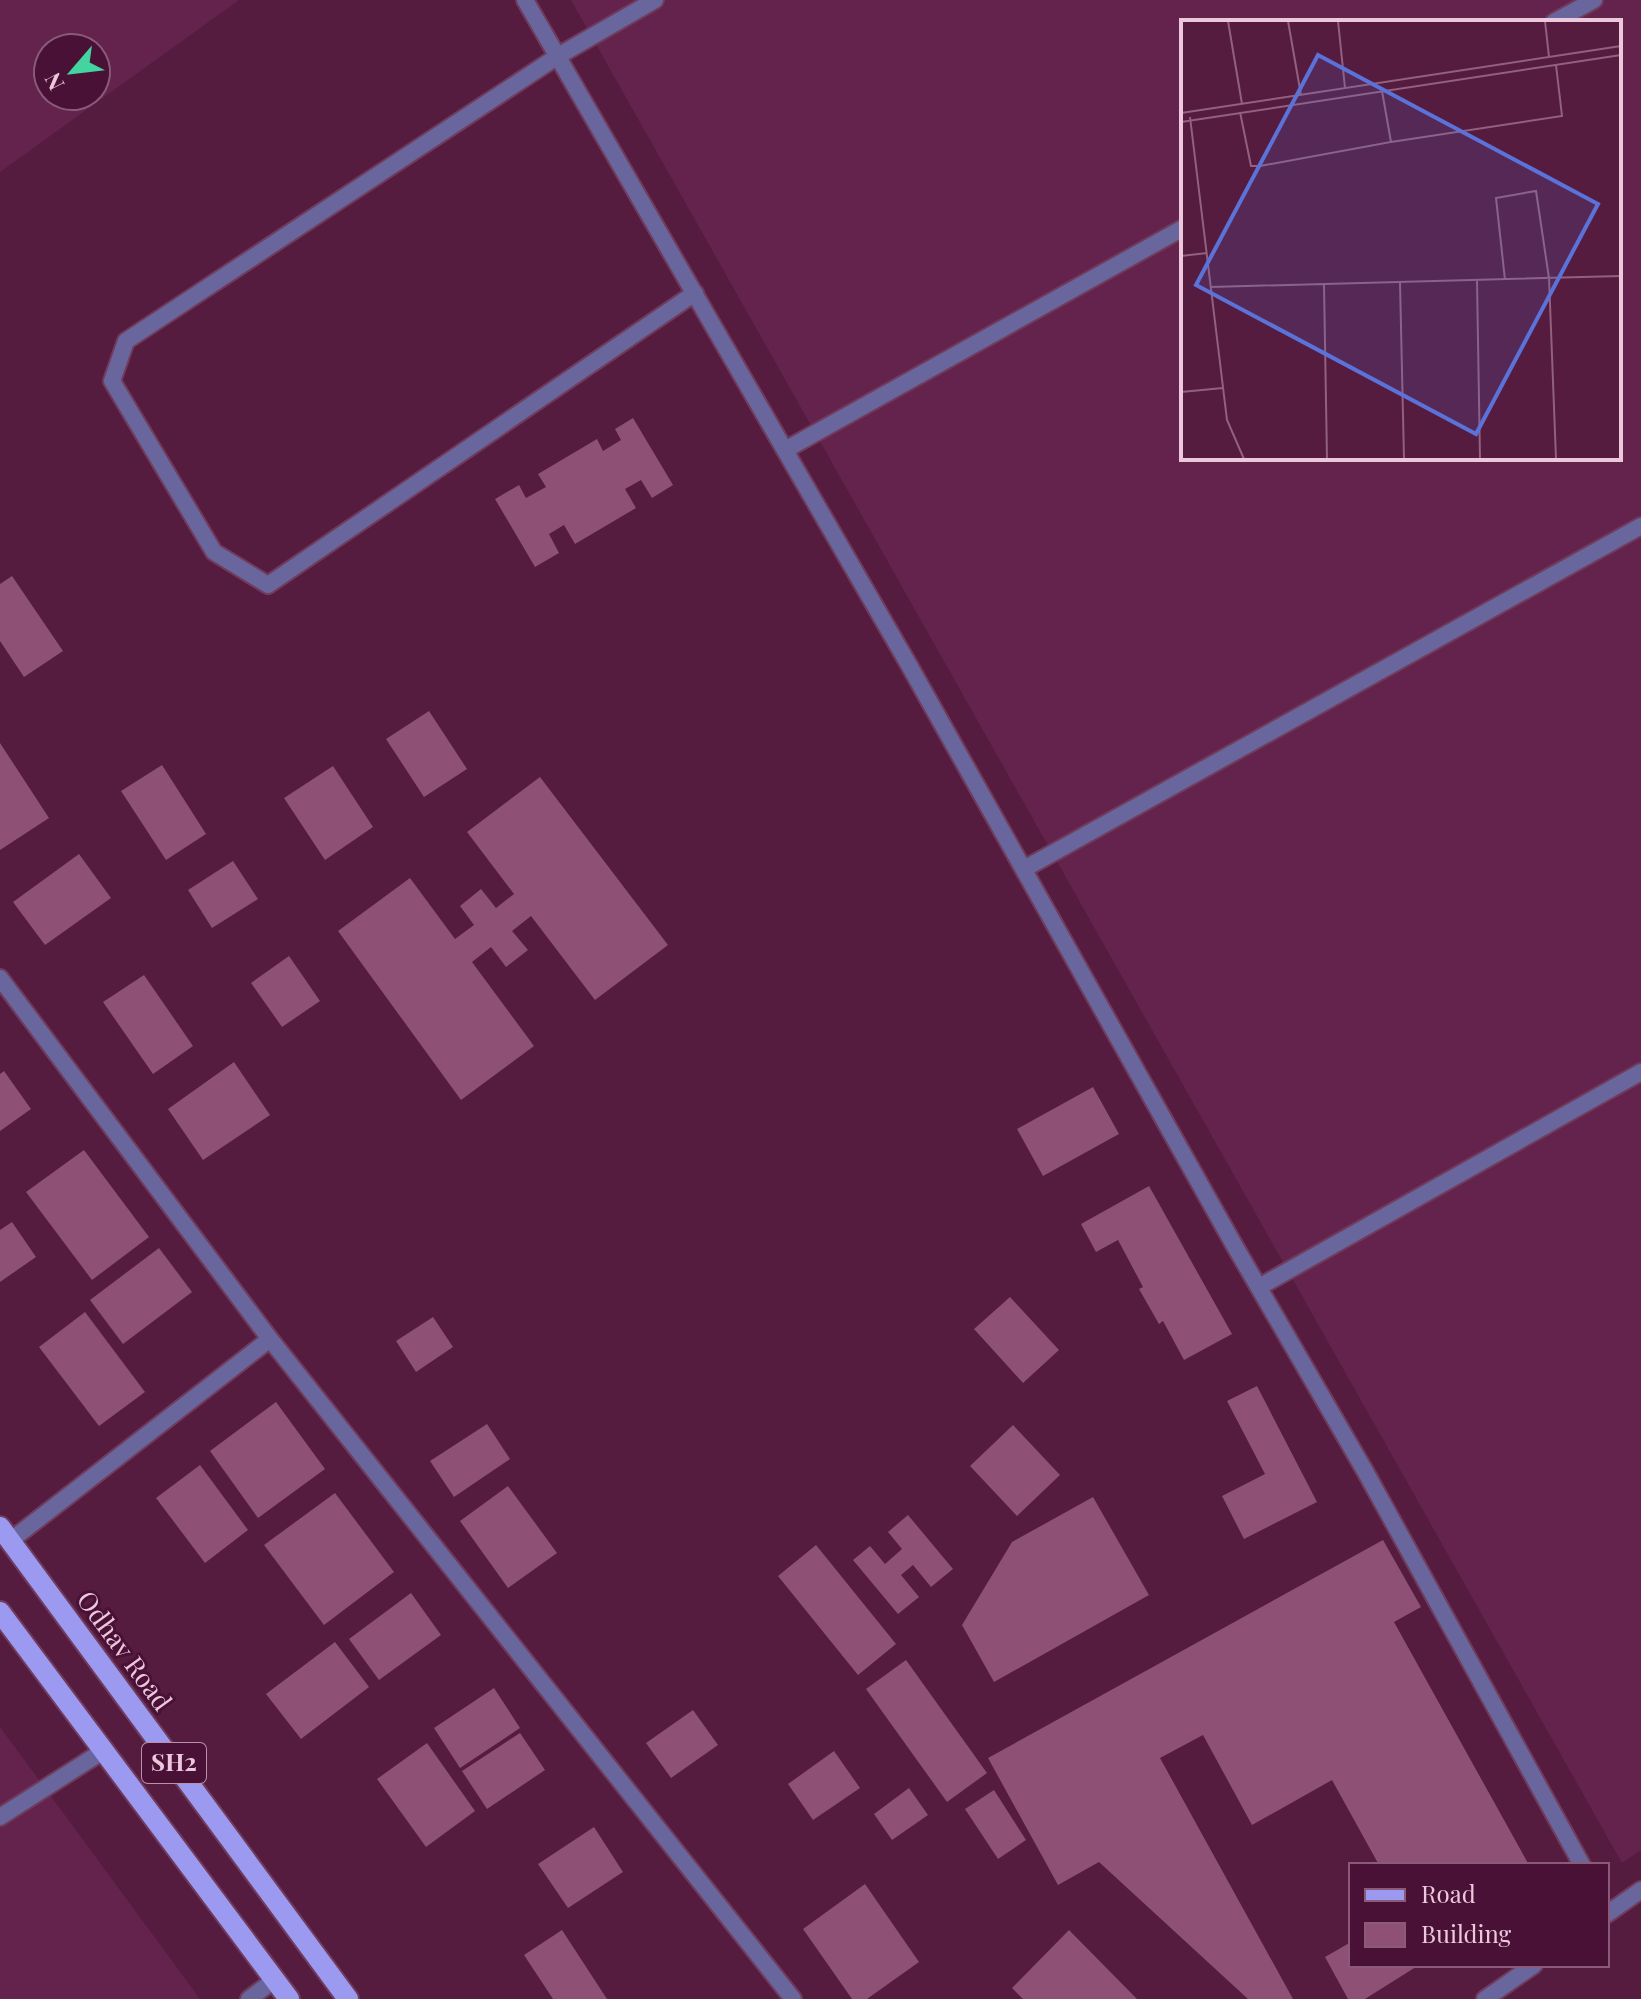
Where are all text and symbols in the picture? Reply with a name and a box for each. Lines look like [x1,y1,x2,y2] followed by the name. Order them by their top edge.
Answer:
[1181,20,1621,460] inset map
[32,32,112,112] north arrow
[36,68,70,96] text: N
[70,1583,181,1717] street label: Odhav Road
[142,1743,206,1783] road number: SH2
[1349,1863,1609,1967] legend
[1421,1877,1476,1909] text: Road
[1421,1917,1512,1949] text: Building

